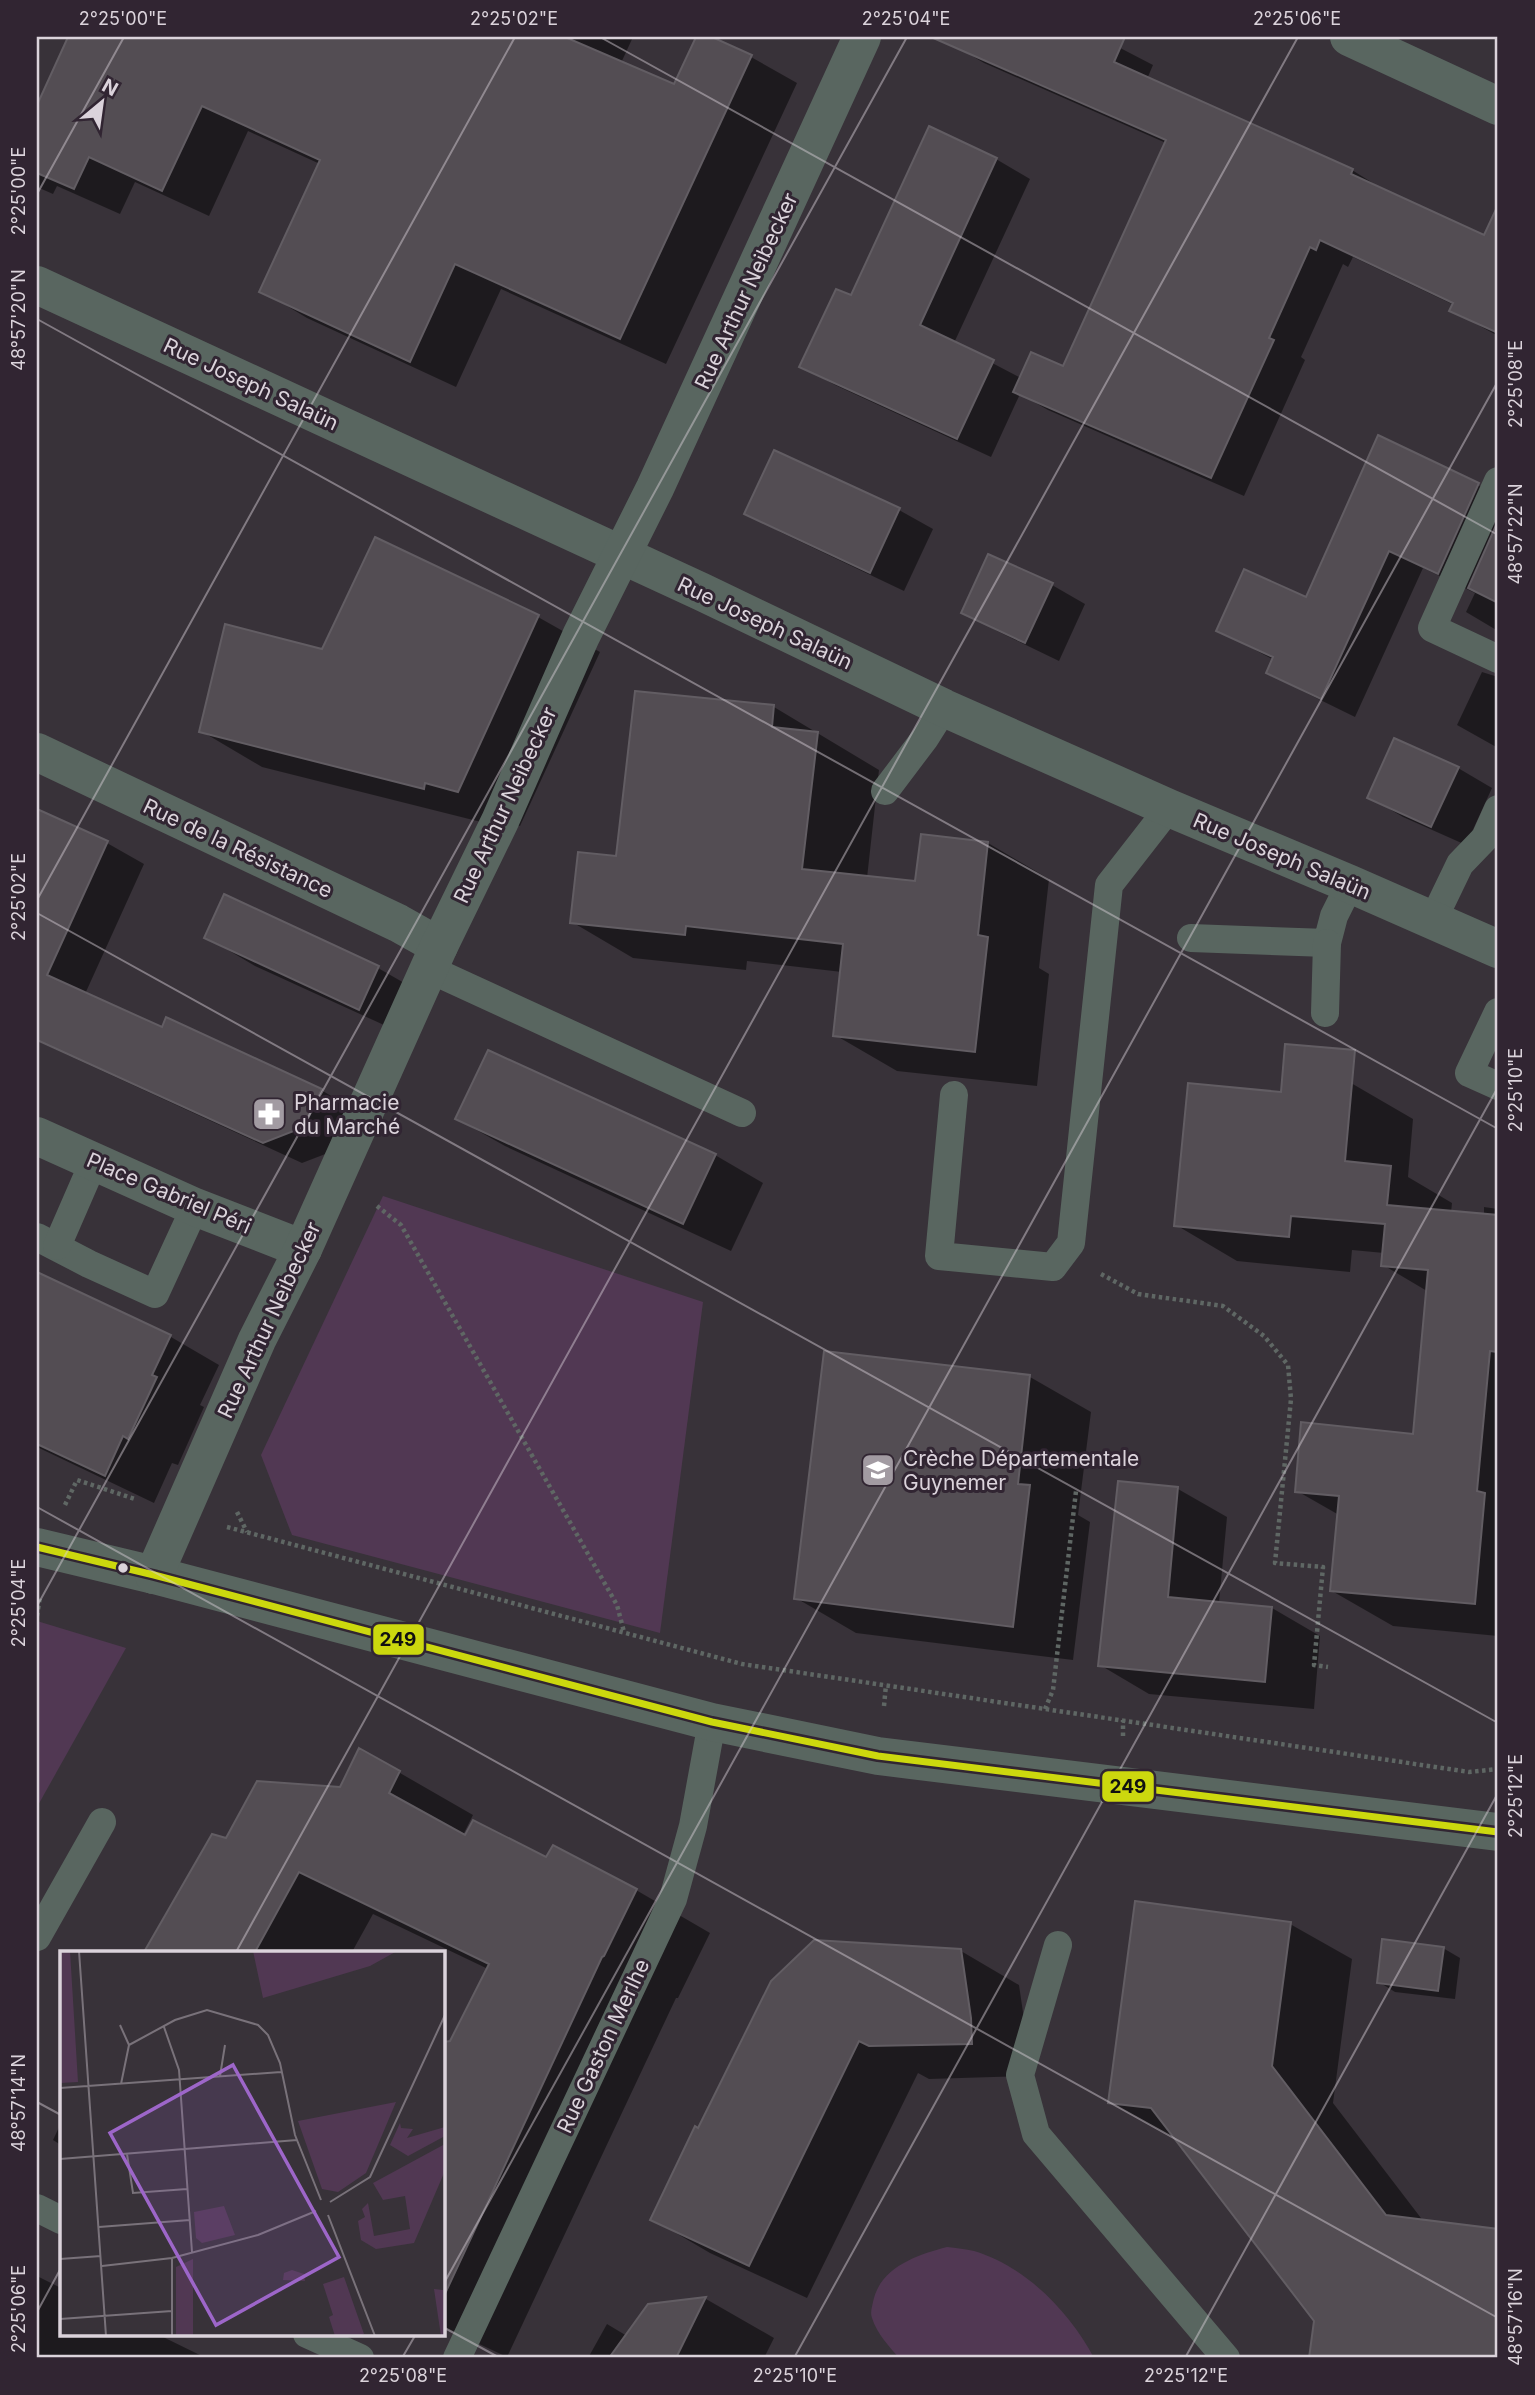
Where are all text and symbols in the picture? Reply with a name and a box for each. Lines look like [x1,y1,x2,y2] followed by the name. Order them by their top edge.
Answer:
[79,8,167,29] text: 2°25'00"E
[470,8,558,29] text: 2°25'02"E
[862,8,950,29] text: 2°25'04"E
[1253,8,1341,29] text: 2°25'06"E
[66,66,136,136] north arrow
[98,74,122,101] text: N
[8,147,29,235] text: 2°25'00"E
[689,189,803,393] street label: Rue Arthur Neibecker
[8,269,29,371] text: 48°57'20"N
[160,332,342,436] street label: Rue Joseph Salaün
[1505,340,1526,428] text: 2°25'08"E
[1505,483,1526,585] text: 48°57'22"N
[674,571,856,675] street label: Rue Joseph Salaün
[448,703,562,907] street label: Rue Arthur Neibecker
[139,793,337,903] street label: Rue de la Résistance
[1190,807,1374,905] street label: Rue Joseph Salaün
[8,853,29,941] text: 2°25'02"E
[1505,1048,1526,1132] text: 2°25'10"E
[294,1090,400,1139] place label: Pharmacie du Marché
[250,1095,288,1133] pharmacy icon: Pharmacie du Marché
[83,1147,255,1239] street label: Place Gabriel Péri
[212,1218,326,1422] street label: Rue Arthur Neibecker
[903,1446,1139,1495] place label: Crèche Départementale Guynemer
[859,1451,897,1489] school or university icon: Crèche Départementale Guynemer
[8,1559,29,1647] text: 2°25'04"E
[116,1561,130,1575] unlabelled marker
[372,1623,425,1656] line badge: 249
[380,1628,416,1651] text: 249
[1505,1754,1526,1838] text: 2°25'12"E
[1101,1770,1155,1803] line badge: 249
[1110,1775,1146,1798] text: 249
[60,1951,444,2336] inset map
[552,1955,654,2137] street label: Rue Gaston Merlhe
[8,2054,29,2152] text: 48°57'14"N
[8,2265,29,2353] text: 2°25'06"E
[1505,2268,1526,2366] text: 48°57'16"N
[359,2365,447,2386] text: 2°25'08"E
[753,2365,837,2386] text: 2°25'10"E
[1144,2365,1228,2386] text: 2°25'12"E

